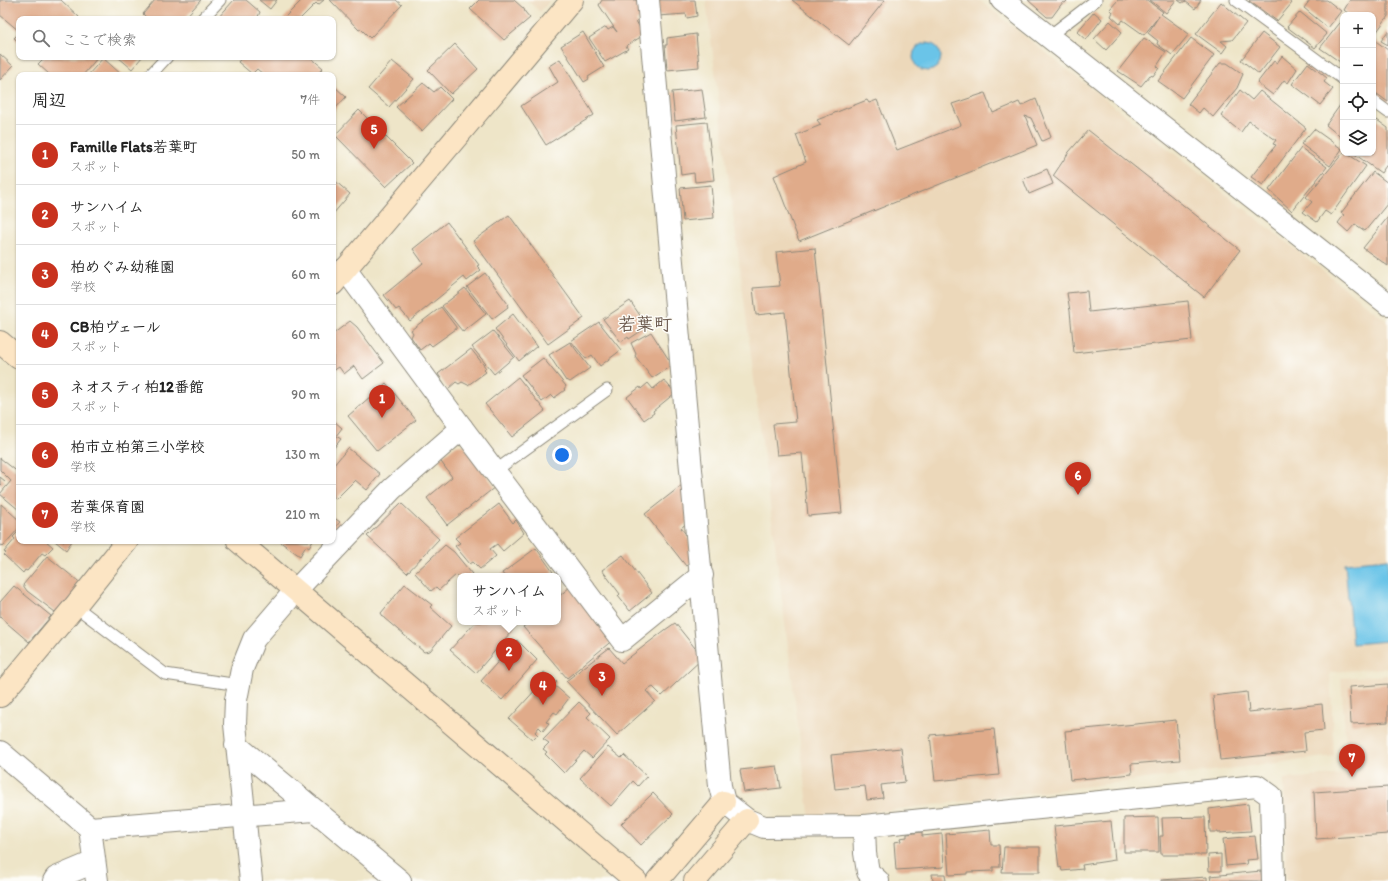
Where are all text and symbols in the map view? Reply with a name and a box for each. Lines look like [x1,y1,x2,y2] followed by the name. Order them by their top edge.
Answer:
[1340,12,1376,156] map controls
[1340,12,1376,48] button: +
[16,16,336,60] search box
[30,27,52,49] icon: search
[62,31,137,49] text: ここで検索
[1340,48,1376,84] button: −
[1340,84,1376,120] button: locate
[32,90,66,110] text: 周辺
[301,92,320,107] text: 7件
[361,116,387,149] pin: 5
[1340,120,1376,156] button: layers
[70,138,198,156] text: Famille Flats若葉町
[42,147,48,162] text: 1
[291,147,320,162] text: 50 m
[70,159,122,174] text: スポット
[70,198,144,216] text: サンハイム
[42,207,48,222] text: 2
[291,207,320,222] text: 60 m
[70,219,122,234] text: スポット
[70,258,175,276] text: 柏めぐみ幼稚園
[41,267,49,282] text: 3
[291,267,320,282] text: 60 m
[70,279,96,294] text: 学校
[618,313,672,335] district label: 若葉町
[70,318,161,336] text: CB柏ヴェール
[41,327,49,342] text: 4
[291,327,320,342] text: 60 m
[70,339,122,354] text: スポット
[70,378,204,396] text: ネオスティ柏12番館
[369,385,395,418] pin: 1
[42,387,48,402] text: 5
[291,387,320,402] text: 90 m
[70,399,122,414] text: スポット
[70,438,205,456] text: 柏市立柏第三小学校
[552,445,572,465] your location
[42,447,48,462] text: 6
[285,447,320,462] text: 130 m
[70,459,96,474] text: 学校
[1065,462,1091,495] pin: 6
[70,498,145,516] text: 若葉保育園
[42,507,48,522] text: 7
[285,507,320,522] text: 210 m
[70,519,96,534] text: 学校
[457,573,561,625] popup
[472,582,546,600] text: サンハイム
[472,603,524,618] text: スポット
[496,638,522,671] pin: 2
[589,663,615,696] pin: 3
[530,672,556,705] pin: 4
[1339,744,1365,777] pin: 7

